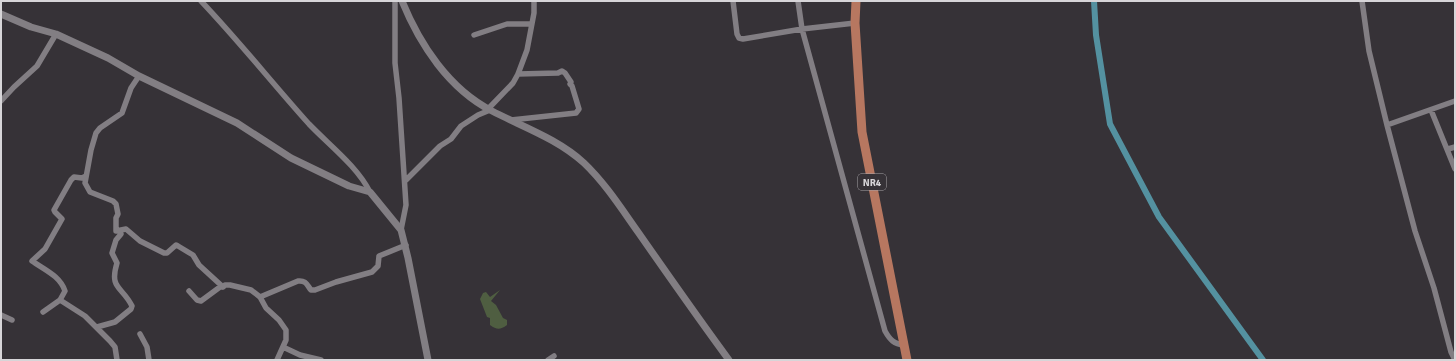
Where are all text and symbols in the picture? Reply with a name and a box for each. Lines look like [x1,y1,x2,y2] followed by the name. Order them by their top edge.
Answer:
[858,174,886,190] road number: NR4

